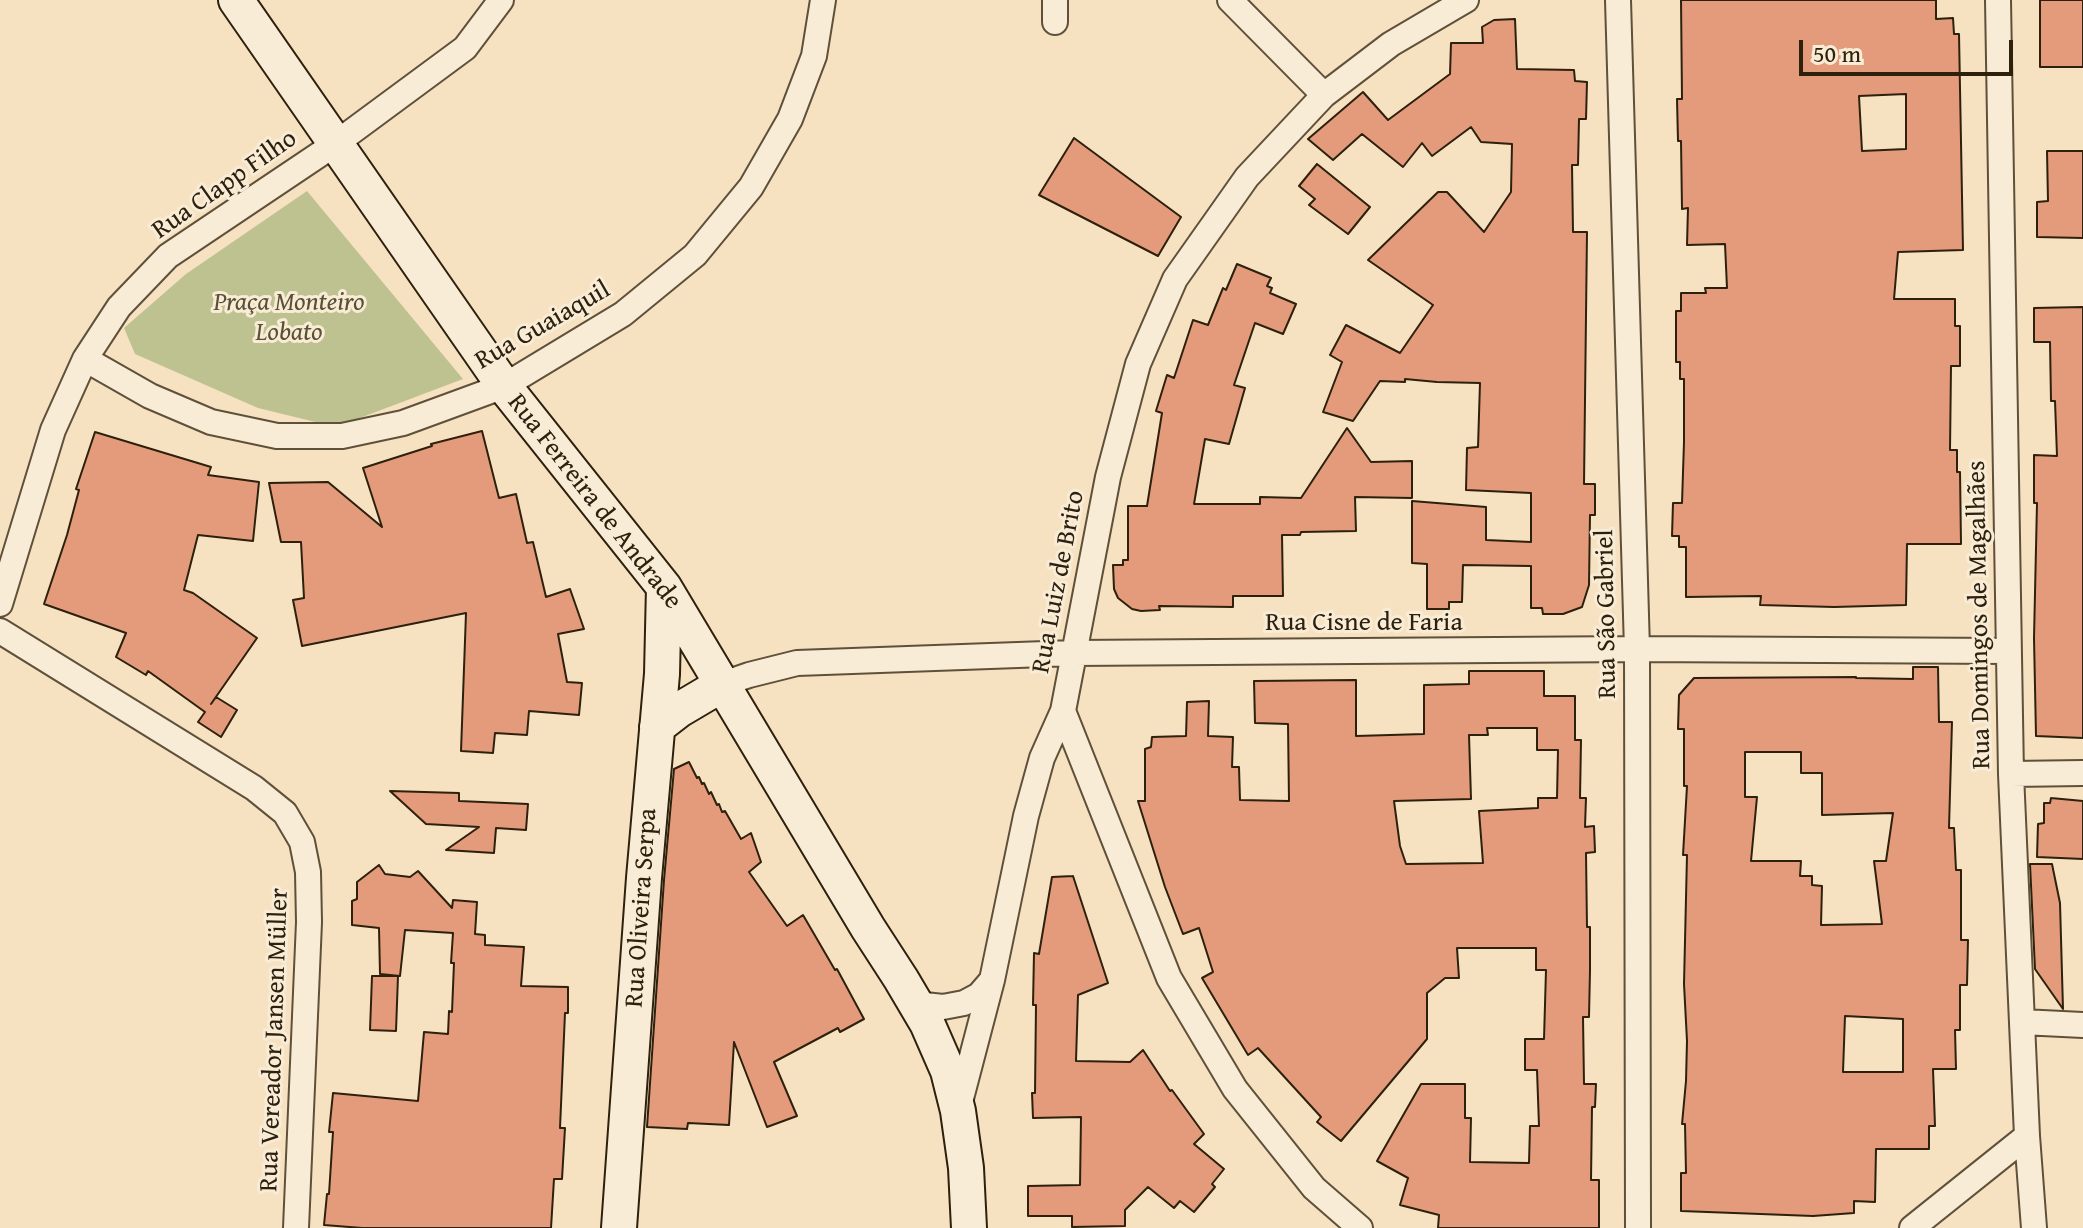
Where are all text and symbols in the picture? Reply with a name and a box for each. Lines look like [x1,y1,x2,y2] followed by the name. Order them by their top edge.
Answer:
[1803,24,2017,74] scale bar
[1813,36,1861,71] text: 50 m
[147,124,303,246] street label: Rua Clapp Filho
[470,275,616,377] street label: Rua Guaiaquil
[213,287,365,348] park label: Praça Monteiro Lobato
[500,388,688,616] street label: Rua Ferreira de Andrade
[1962,460,1998,770] street label: Rua Domingos de Magalhães
[1026,488,1092,676] street label: Rua Luiz de Brito
[1590,529,1624,699] street label: Rua São Gabriel
[1265,607,1463,639] street label: Rua Cisne de Faria
[619,807,665,1009] street label: Rua Oliveira Serpa
[254,888,296,1192] street label: Rua Vereador Jansen Müller

